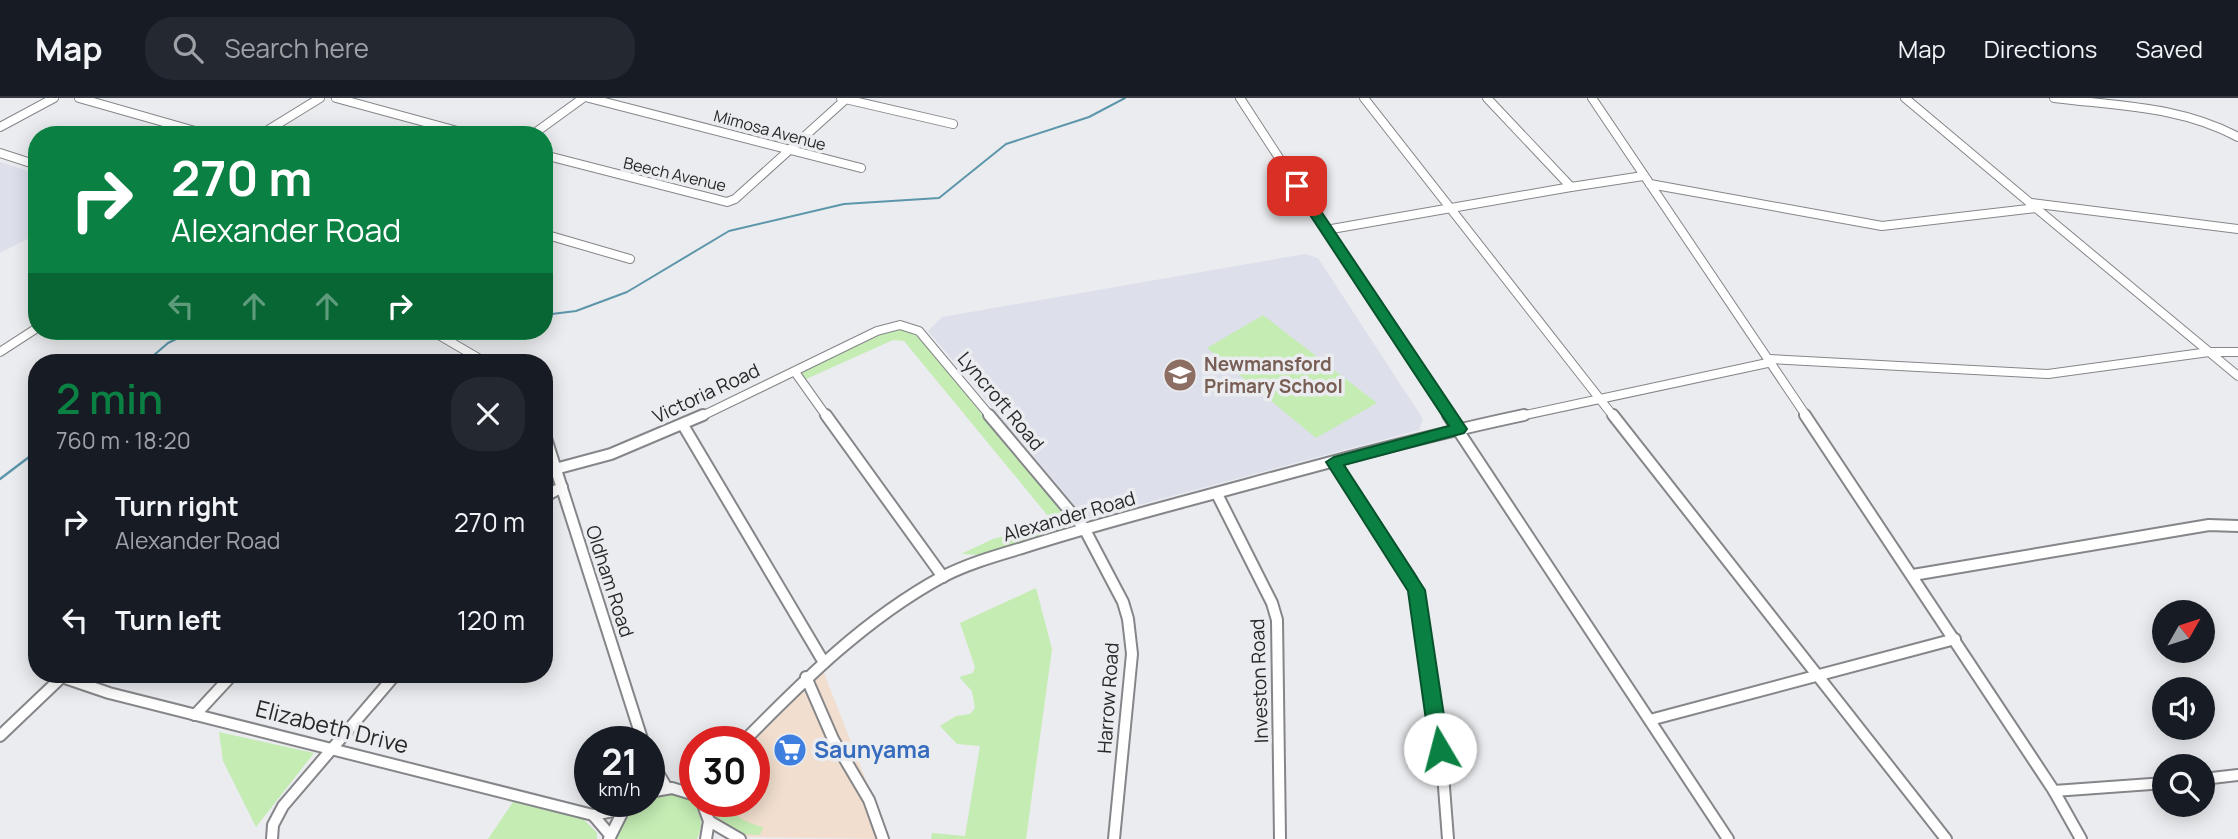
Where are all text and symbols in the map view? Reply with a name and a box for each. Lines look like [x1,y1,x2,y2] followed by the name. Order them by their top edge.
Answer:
[145,17,635,80] search box
[35,26,103,71] text: Map
[169,29,207,67] icon: search
[225,30,369,66] text: Search here
[1898,32,1946,65] text: Map
[1984,32,2097,65] text: Directions
[2135,32,2203,65] text: Saved
[711,104,829,156] street label: Mimosa Avenue
[171,144,312,211] text: 270 m
[621,151,729,197] street label: Beech Avenue
[56,154,147,245] icon: right
[1267,156,1327,216] pin
[1278,167,1316,205] icon: arrive
[171,208,401,252] text: Alexander Road
[162,287,200,325] icon: left
[235,287,273,325] icon: ahead
[308,287,346,325] icon: ahead
[381,287,419,325] icon: right
[952,346,1050,456] street label: Lyncroft Road
[1204,351,1343,399] place label: Newmansford Primary School
[1161,356,1199,394] school or university icon: Newmansford Primary School
[648,357,764,429] street label: Victoria Road
[56,369,163,427] text: 2 min
[451,377,525,451] button: close
[56,424,191,456] text: 760 m · 18:20
[1000,485,1138,547] street label: Alexander Road
[115,488,239,524] text: Turn right
[56,503,94,541] icon: right
[454,504,525,540] text: 270 m
[580,522,640,640] street label: Oldham Road
[115,524,280,556] text: Alexander Road
[2152,600,2216,663] north arrow
[2152,600,2215,817] map controls
[56,601,94,639] icon: left
[115,602,222,638] text: Turn left
[457,602,525,638] text: 120 m
[1244,618,1274,744] street label: Investon Road
[1091,642,1125,754] street label: Harrow Road
[2152,677,2215,740] button: sound
[252,692,412,760] street label: Elizabeth Drive
[1403,712,1477,786] position arrow
[679,726,770,817] speed limit sign: 30
[771,731,809,769] supermarket icon: Saunyama
[814,733,930,765] place label: Saunyama
[601,738,638,786] text: 21
[2152,754,2215,817] button: search
[599,777,640,801] text: km/h

